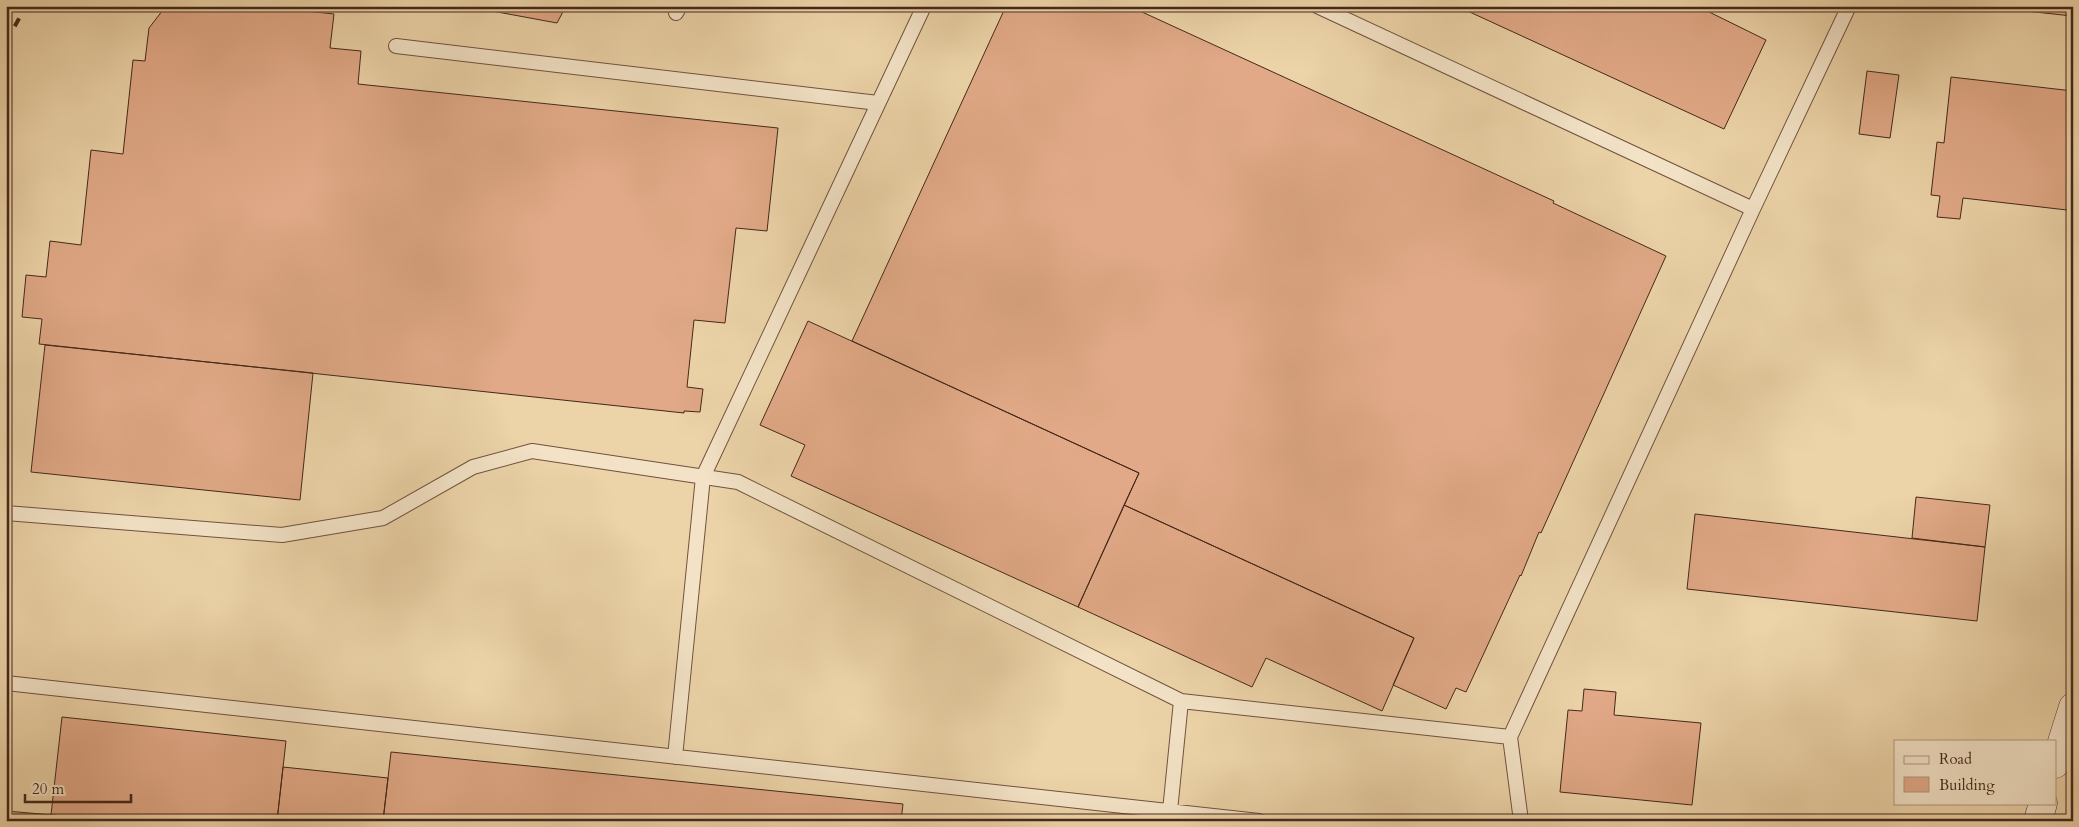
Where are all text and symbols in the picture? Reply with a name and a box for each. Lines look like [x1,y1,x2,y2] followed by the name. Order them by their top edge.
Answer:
[1894,740,2056,804] legend
[1939,749,1972,769] text: Road
[25,772,131,804] scale bar
[1939,775,1995,795] text: Building
[32,779,64,799] text: 20 m

